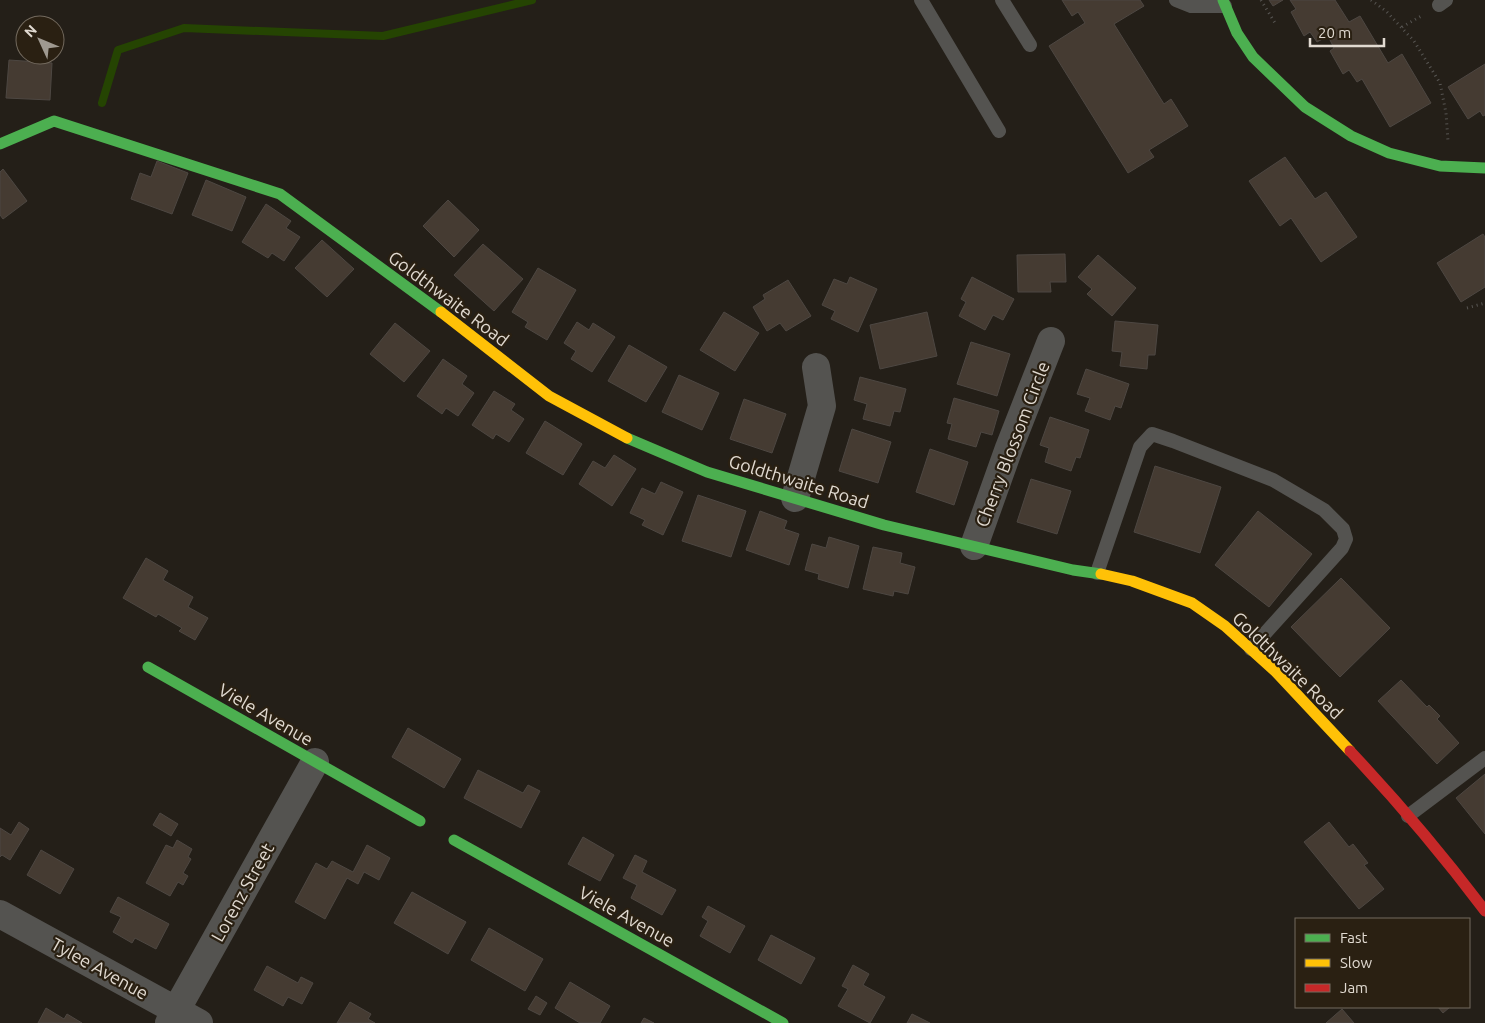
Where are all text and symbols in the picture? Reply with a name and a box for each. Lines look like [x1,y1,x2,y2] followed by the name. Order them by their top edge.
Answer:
[15,15,65,65] north arrow
[1310,15,1384,47] scale bar
[21,22,40,40] text: N
[1318,24,1351,41] text: 20 m
[385,246,513,350] street label: Goldthwaite Road
[971,358,1053,530] street label: Cherry Blossom Circle
[727,450,871,512] street label: Goldthwaite Road
[1229,607,1347,723] street label: Goldthwaite Road
[215,679,317,749] street label: Viele Avenue
[207,839,277,945] street label: Lorenz Street
[576,882,678,950] street label: Viele Avenue
[1295,918,1470,1008] legend
[1340,929,1368,946] text: Fast
[48,933,152,1003] street label: Tylee Avenue
[1340,954,1373,971] text: Slow
[1340,979,1368,996] text: Jam

